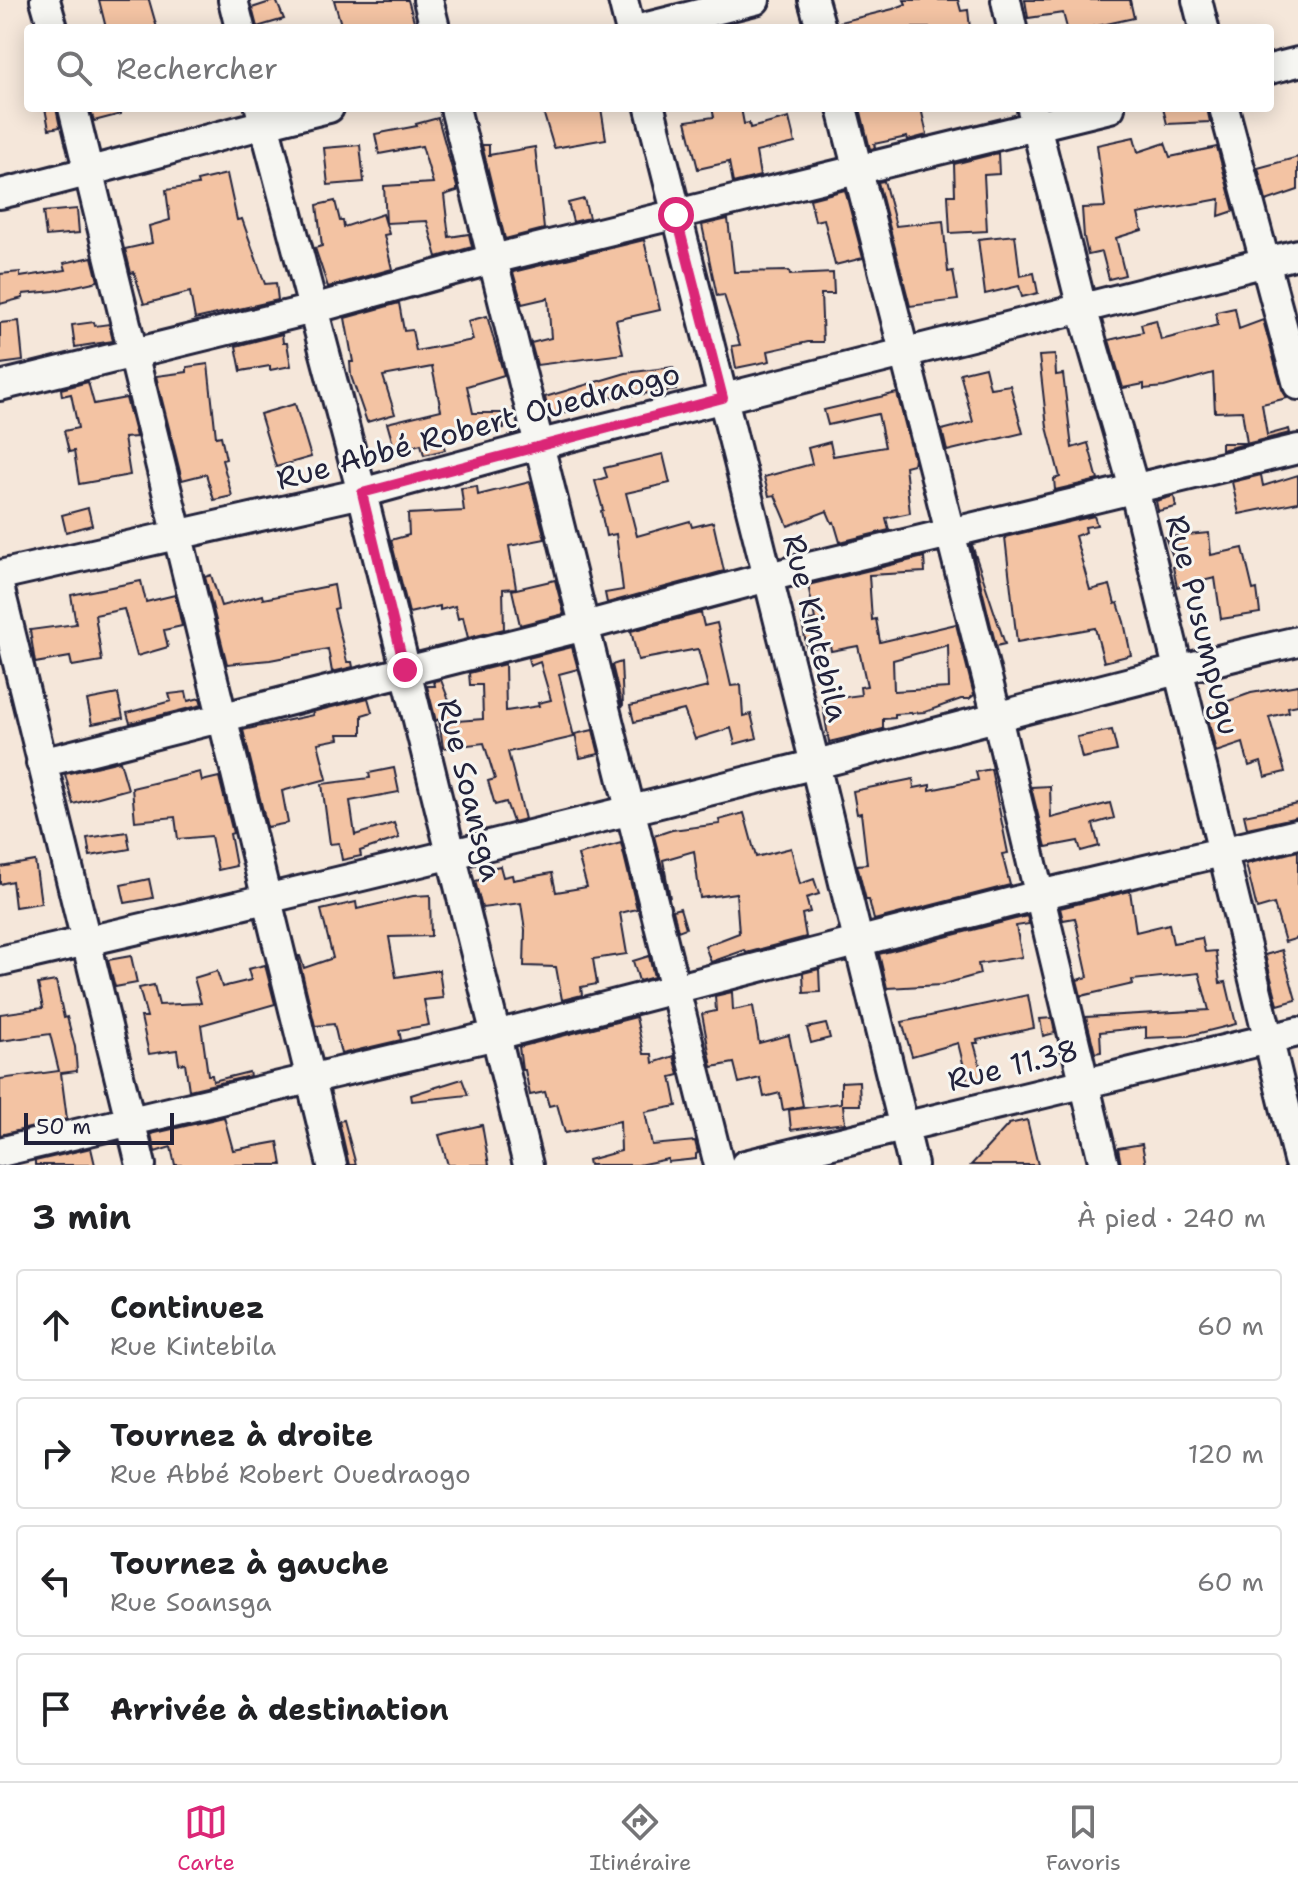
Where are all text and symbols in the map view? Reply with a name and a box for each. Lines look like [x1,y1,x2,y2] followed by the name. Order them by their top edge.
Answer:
[24,24,1274,112] search box
[52,46,96,90] icon: search
[116,48,278,89] text: Rechercher
[658,197,694,233] route start
[272,352,684,500] street label: Rue Abbé Robert Ouedraogo
[1156,511,1250,739] street label: Rue Pusumpugu
[773,530,859,726] street label: Rue Kintebila
[387,652,423,688] route end
[428,694,513,886] street label: Rue Soansga
[943,1029,1083,1101] street label: Rue 11.38
[24,1109,174,1145] scale bar
[36,1112,91,1141] text: 50 m
[32,1194,131,1240] text: 3 min
[1077,1200,1266,1235] text: À pied · 240 m
[110,1287,265,1328] text: Continuez
[34,1303,78,1347] icon: ahead
[1197,1308,1264,1343] text: 60 m
[110,1328,276,1363] text: Rue Kintebila
[110,1415,373,1456] text: Tournez à droite
[34,1431,78,1475] icon: right
[1188,1436,1264,1471] text: 120 m
[110,1456,471,1491] text: Rue Abbé Robert Ouedraogo
[110,1543,389,1584] text: Tournez à gauche
[34,1559,78,1603] icon: left
[1197,1564,1264,1599] text: 60 m
[110,1584,272,1619] text: Rue Soansga
[34,1687,78,1731] icon: arrive
[110,1689,449,1730] text: Arrivée à destination
[177,1800,235,1877] tab: Carte
[589,1800,691,1877] tab: Itinéraire
[1046,1800,1121,1877] tab: Favoris

